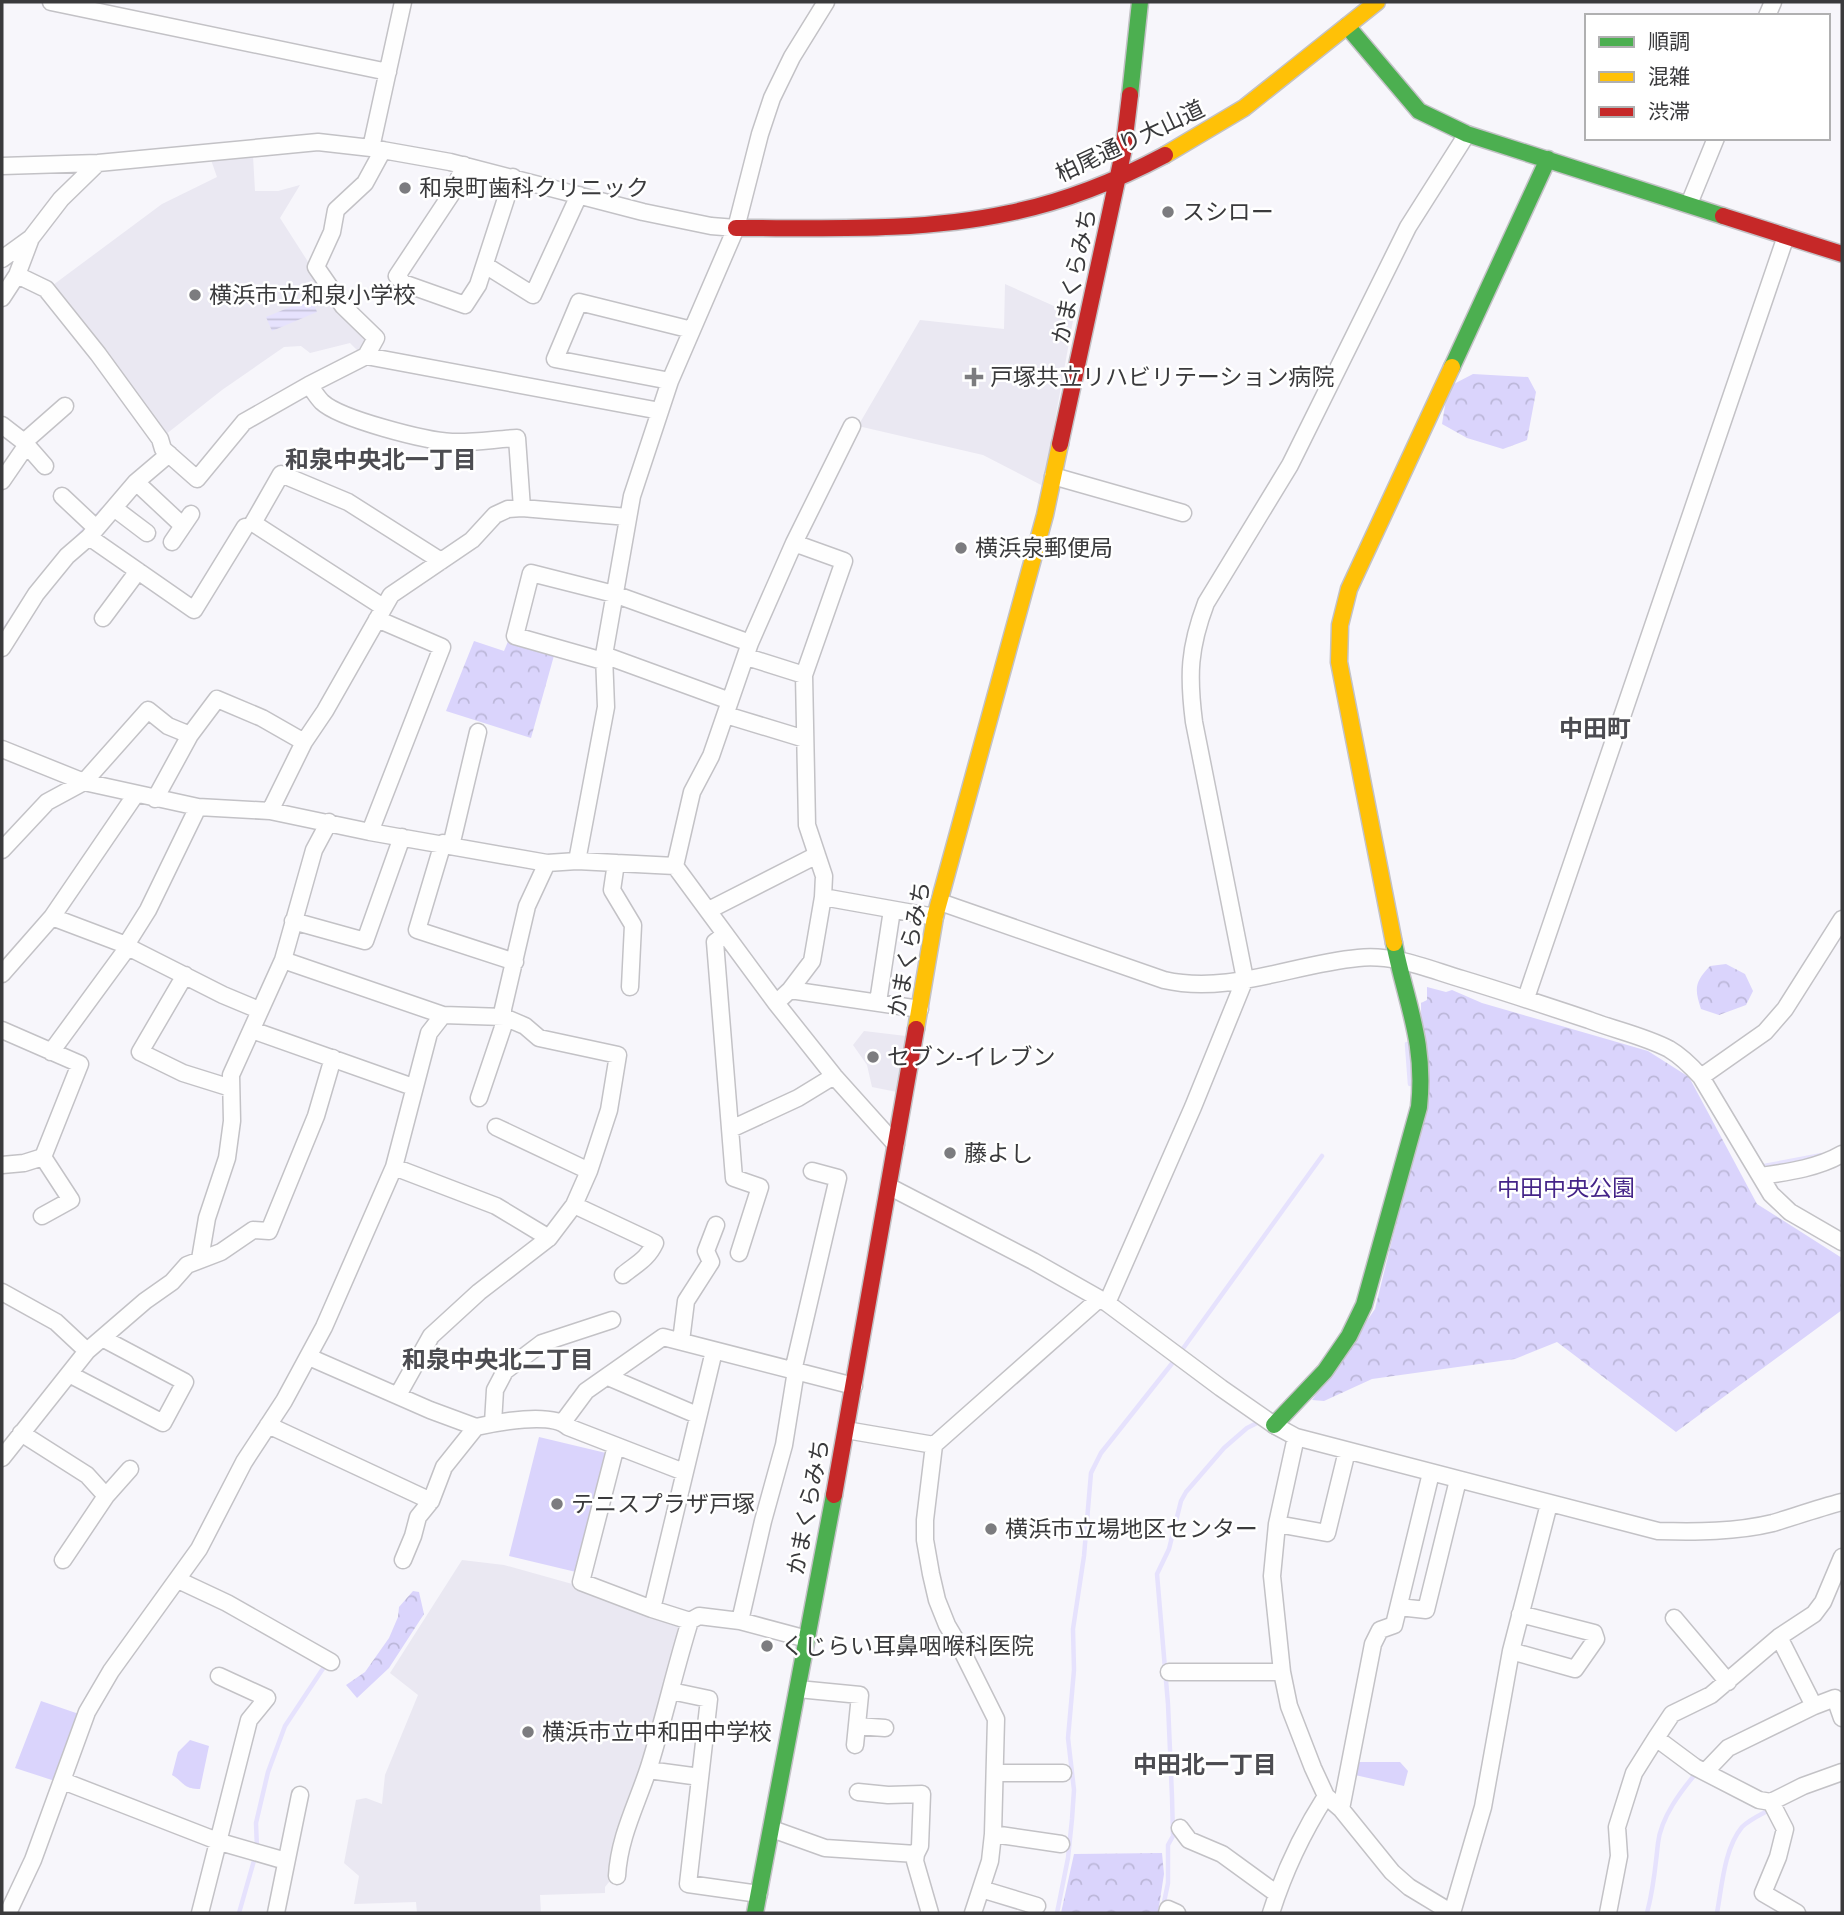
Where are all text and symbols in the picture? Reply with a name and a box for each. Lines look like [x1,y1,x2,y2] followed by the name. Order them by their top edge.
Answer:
[1585,14,1830,140] legend
[1648,27,1690,55] text: 順調
[1648,62,1690,90] text: 混雑
[1050,92,1209,189] street label: 柏尾通り大山道
[1648,97,1690,125] text: 渋滞
[419,171,649,203] place label: 和泉町歯科クリニック
[397,180,413,196] marker: 和泉町歯科クリニック
[1182,195,1274,227] place label: スシロー
[1160,204,1176,220] marker: スシロー
[1043,205,1103,347] street label: かまくらみち
[209,278,416,310] place label: 横浜市立和泉小学校
[187,287,203,303] marker: 横浜市立和泉小学校
[990,360,1335,392] place label: 戸塚共立リハビリテーション病院
[964,367,984,387] marker: 戸塚共立リハビリテーション病院
[285,442,477,475] district label: 和泉中央北一丁目
[975,531,1113,563] place label: 横浜泉郵便局
[953,540,969,556] marker: 横浜泉郵便局
[1559,711,1631,744] district label: 中田町
[879,878,937,1020] street label: かまくらみち
[887,1040,1055,1072] place label: セブン-イレブン
[865,1049,881,1065] marker: セブン-イレブン
[964,1136,1033,1168] place label: 藤よし
[942,1145,958,1161] marker: 藤よし
[1497,1171,1635,1203] park label: 中田中央公園
[402,1342,594,1375] district label: 和泉中央北二丁目
[778,1436,836,1578] street label: かまくらみち
[571,1487,755,1519] place label: テニスプラザ戸塚
[549,1496,565,1512] marker: テニスプラザ戸塚
[1005,1512,1258,1544] place label: 横浜市立場地区センター
[983,1521,999,1537] marker: 横浜市立場地区センター
[781,1629,1034,1661] place label: くじらい耳鼻咽喉科医院
[759,1638,775,1654] marker: くじらい耳鼻咽喉科医院
[542,1715,772,1747] place label: 横浜市立中和田中学校
[520,1724,536,1740] marker: 横浜市立中和田中学校
[1133,1747,1277,1780] district label: 中田北一丁目

